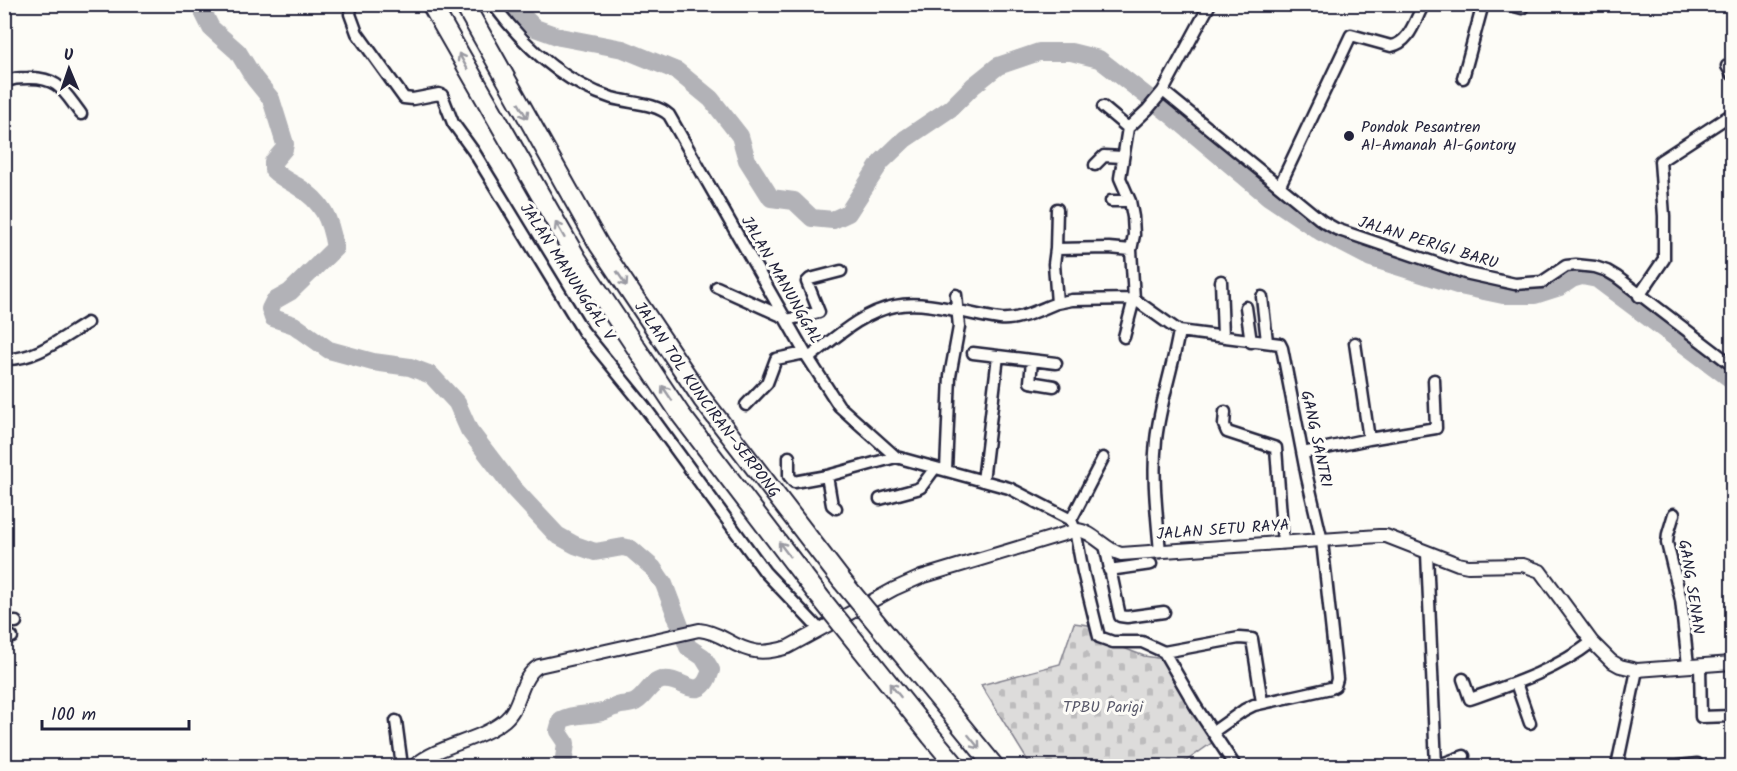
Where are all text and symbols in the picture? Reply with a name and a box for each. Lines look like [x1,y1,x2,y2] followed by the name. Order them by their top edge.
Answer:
[39,39,99,99] north arrow
[63,43,74,68] text: U
[457,53,469,70] one-way arrow
[518,101,529,119] one-way arrow
[1361,115,1516,158] place label: Pondok Pesantren Al-Amanah Al-Gontory
[1342,129,1356,143] marker: Pondok Pesantren Al-Amanah Al-Gontory
[513,198,622,347] street label: JALAN MANUNGGAL V
[1355,210,1502,276] street label: JALAN PERIGI BARU
[734,211,828,349] street label: JALAN MANUNGGAL
[554,222,566,239] one-way arrow
[616,270,628,286] one-way arrow
[628,296,786,503] street label: JALAN TOL KUNCIRAN–SERPONG
[660,385,673,402] one-way arrow
[1294,388,1338,490] street label: GANG SANTRI
[1156,513,1291,547] street label: JALAN SETU RAYA
[1671,538,1711,636] street label: GANG SENAN
[777,542,790,558] one-way arrow
[888,682,901,698] one-way arrow
[42,693,189,731] scale bar
[1063,695,1144,720] park label: TPBU Parigi
[51,701,96,730] text: 100 m
[967,733,980,749] one-way arrow

